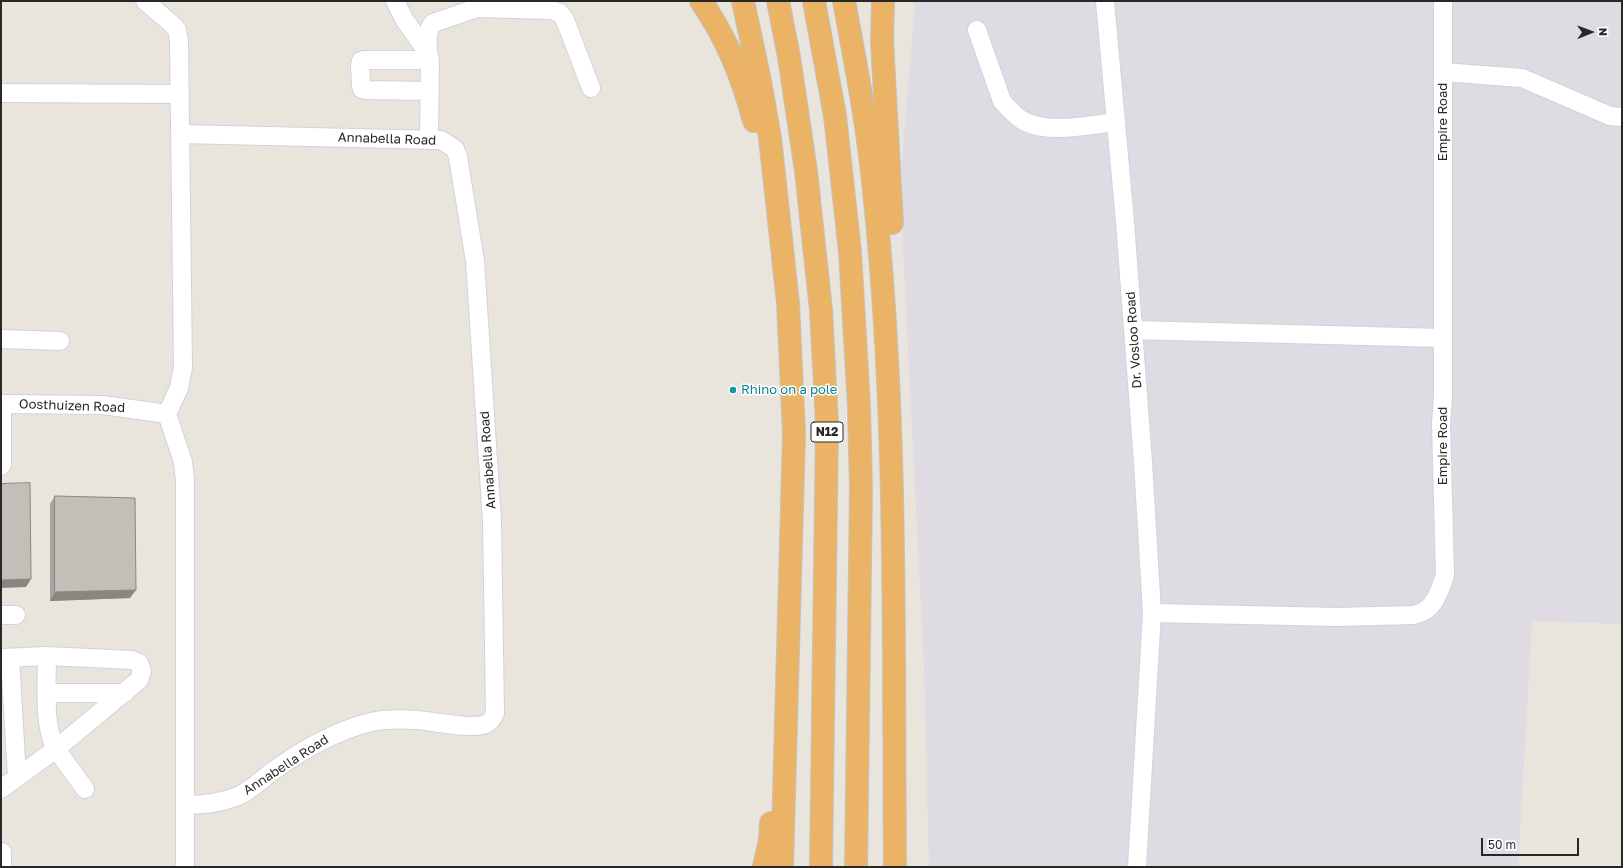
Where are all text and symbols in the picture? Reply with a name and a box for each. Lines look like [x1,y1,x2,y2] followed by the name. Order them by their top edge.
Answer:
[1571,12,1611,52] north arrow
[1597,27,1610,36] text: N
[1435,83,1451,161] street label: Empire Road
[338,129,436,149] street label: Annabella Road
[1123,291,1145,389] street label: Dr. Vosloo Road
[741,382,837,398] place label: Rhino on a pole
[728,385,738,395] marker: Rhino on a pole
[19,396,125,416] street label: Oosthuizen Road
[1435,407,1451,485] street label: Empire Road
[477,410,499,510] street label: Annabella Road
[811,422,843,442] road number: N12
[241,732,331,798] street label: Annabella Road
[1483,830,1581,856] scale bar
[1488,837,1516,852] text: 50 m

